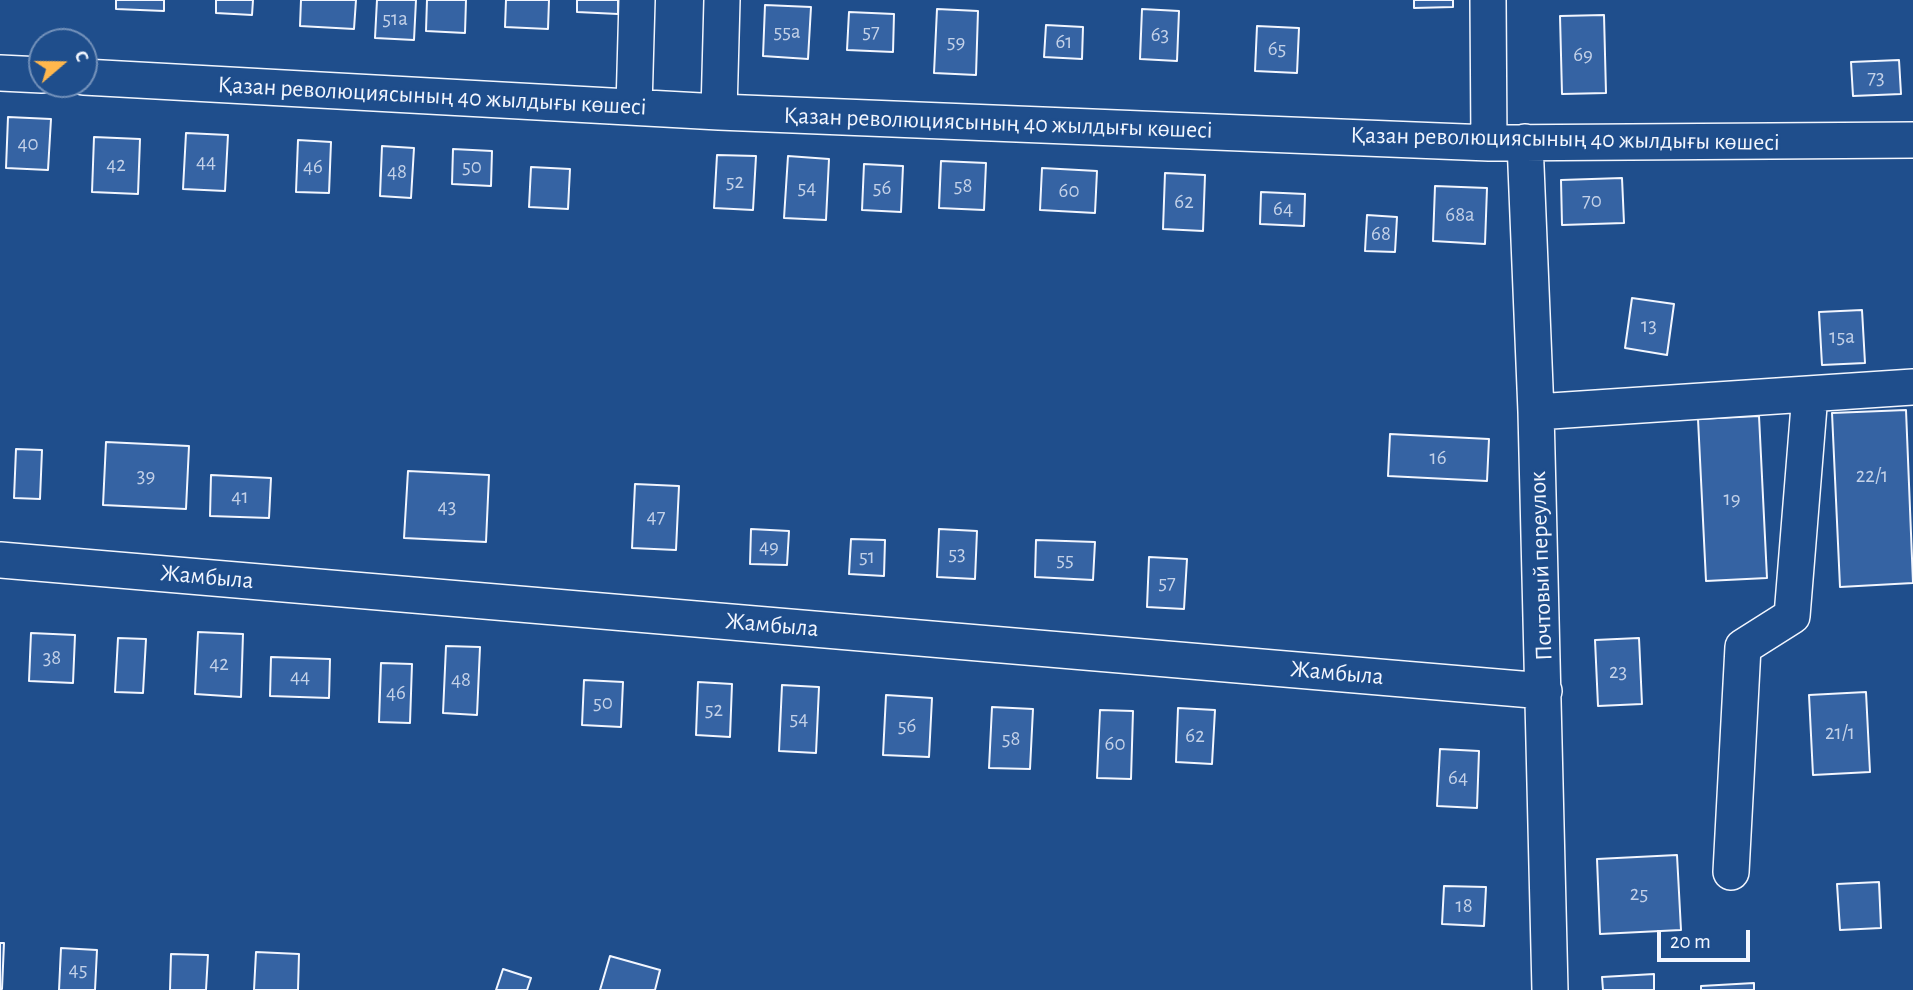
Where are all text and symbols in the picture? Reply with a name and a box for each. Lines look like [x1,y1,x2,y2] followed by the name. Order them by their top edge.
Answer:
[382,6,408,32] house number: 51а
[773,19,801,45] house number: 55а
[862,19,880,45] house number: 57
[1151,22,1169,48] house number: 63
[28,28,98,98] north arrow
[947,29,965,55] house number: 59
[1055,29,1073,55] house number: 61
[1268,36,1286,62] house number: 65
[1573,42,1593,68] house number: 69
[71,48,92,65] text: С
[1867,65,1885,91] house number: 73
[217,70,647,122] street label: Қазан революциясының 40 жылдығы көшесі
[783,101,1213,145] street label: Қазан революциясының 40 жылдығы көшесі
[1350,121,1780,157] street label: Қазан революциясының 40 жылдығы көшесі
[17,131,39,157] house number: 40
[196,149,216,175] house number: 44
[106,152,126,178] house number: 42
[303,154,323,180] house number: 46
[462,154,482,180] house number: 50
[387,159,407,185] house number: 48
[726,169,744,195] house number: 52
[954,173,972,199] house number: 58
[798,175,816,201] house number: 54
[873,175,891,201] house number: 56
[1059,178,1079,204] house number: 60
[1582,188,1602,214] house number: 70
[1174,189,1194,215] house number: 62
[1273,196,1293,222] house number: 64
[1445,202,1475,228] house number: 68а
[1371,221,1391,247] house number: 68
[1641,313,1657,339] house number: 13
[1829,324,1855,350] house number: 15а
[1429,445,1447,471] house number: 16
[137,463,155,489] house number: 39
[1856,463,1888,489] house number: 22/1
[1523,471,1559,661] street label: Почтовый переулок
[231,484,249,510] house number: 41
[1723,486,1741,512] house number: 19
[438,494,456,520] house number: 43
[647,504,665,530] house number: 47
[759,534,779,560] house number: 49
[948,541,966,567] house number: 53
[859,544,875,570] house number: 51
[1056,547,1074,573] house number: 55
[159,559,255,595] street label: Жамбыла
[1158,570,1176,596] house number: 57
[724,607,820,643] street label: Жамбыла
[43,645,61,671] house number: 38
[209,651,229,677] house number: 42
[1289,655,1385,691] street label: Жамбыла
[1609,659,1627,685] house number: 23
[290,664,310,690] house number: 44
[451,667,471,693] house number: 48
[386,680,406,706] house number: 46
[593,690,613,716] house number: 50
[705,697,723,723] house number: 52
[790,706,808,732] house number: 54
[898,713,916,739] house number: 56
[1825,720,1855,746] house number: 21/1
[1185,723,1205,749] house number: 62
[1002,726,1020,752] house number: 58
[1105,731,1125,757] house number: 60
[1448,765,1468,791] house number: 64
[1630,881,1648,907] house number: 25
[1455,893,1473,919] house number: 18
[1661,916,1754,960] scale bar
[1670,931,1711,952] text: 20 m
[69,957,87,983] house number: 45

